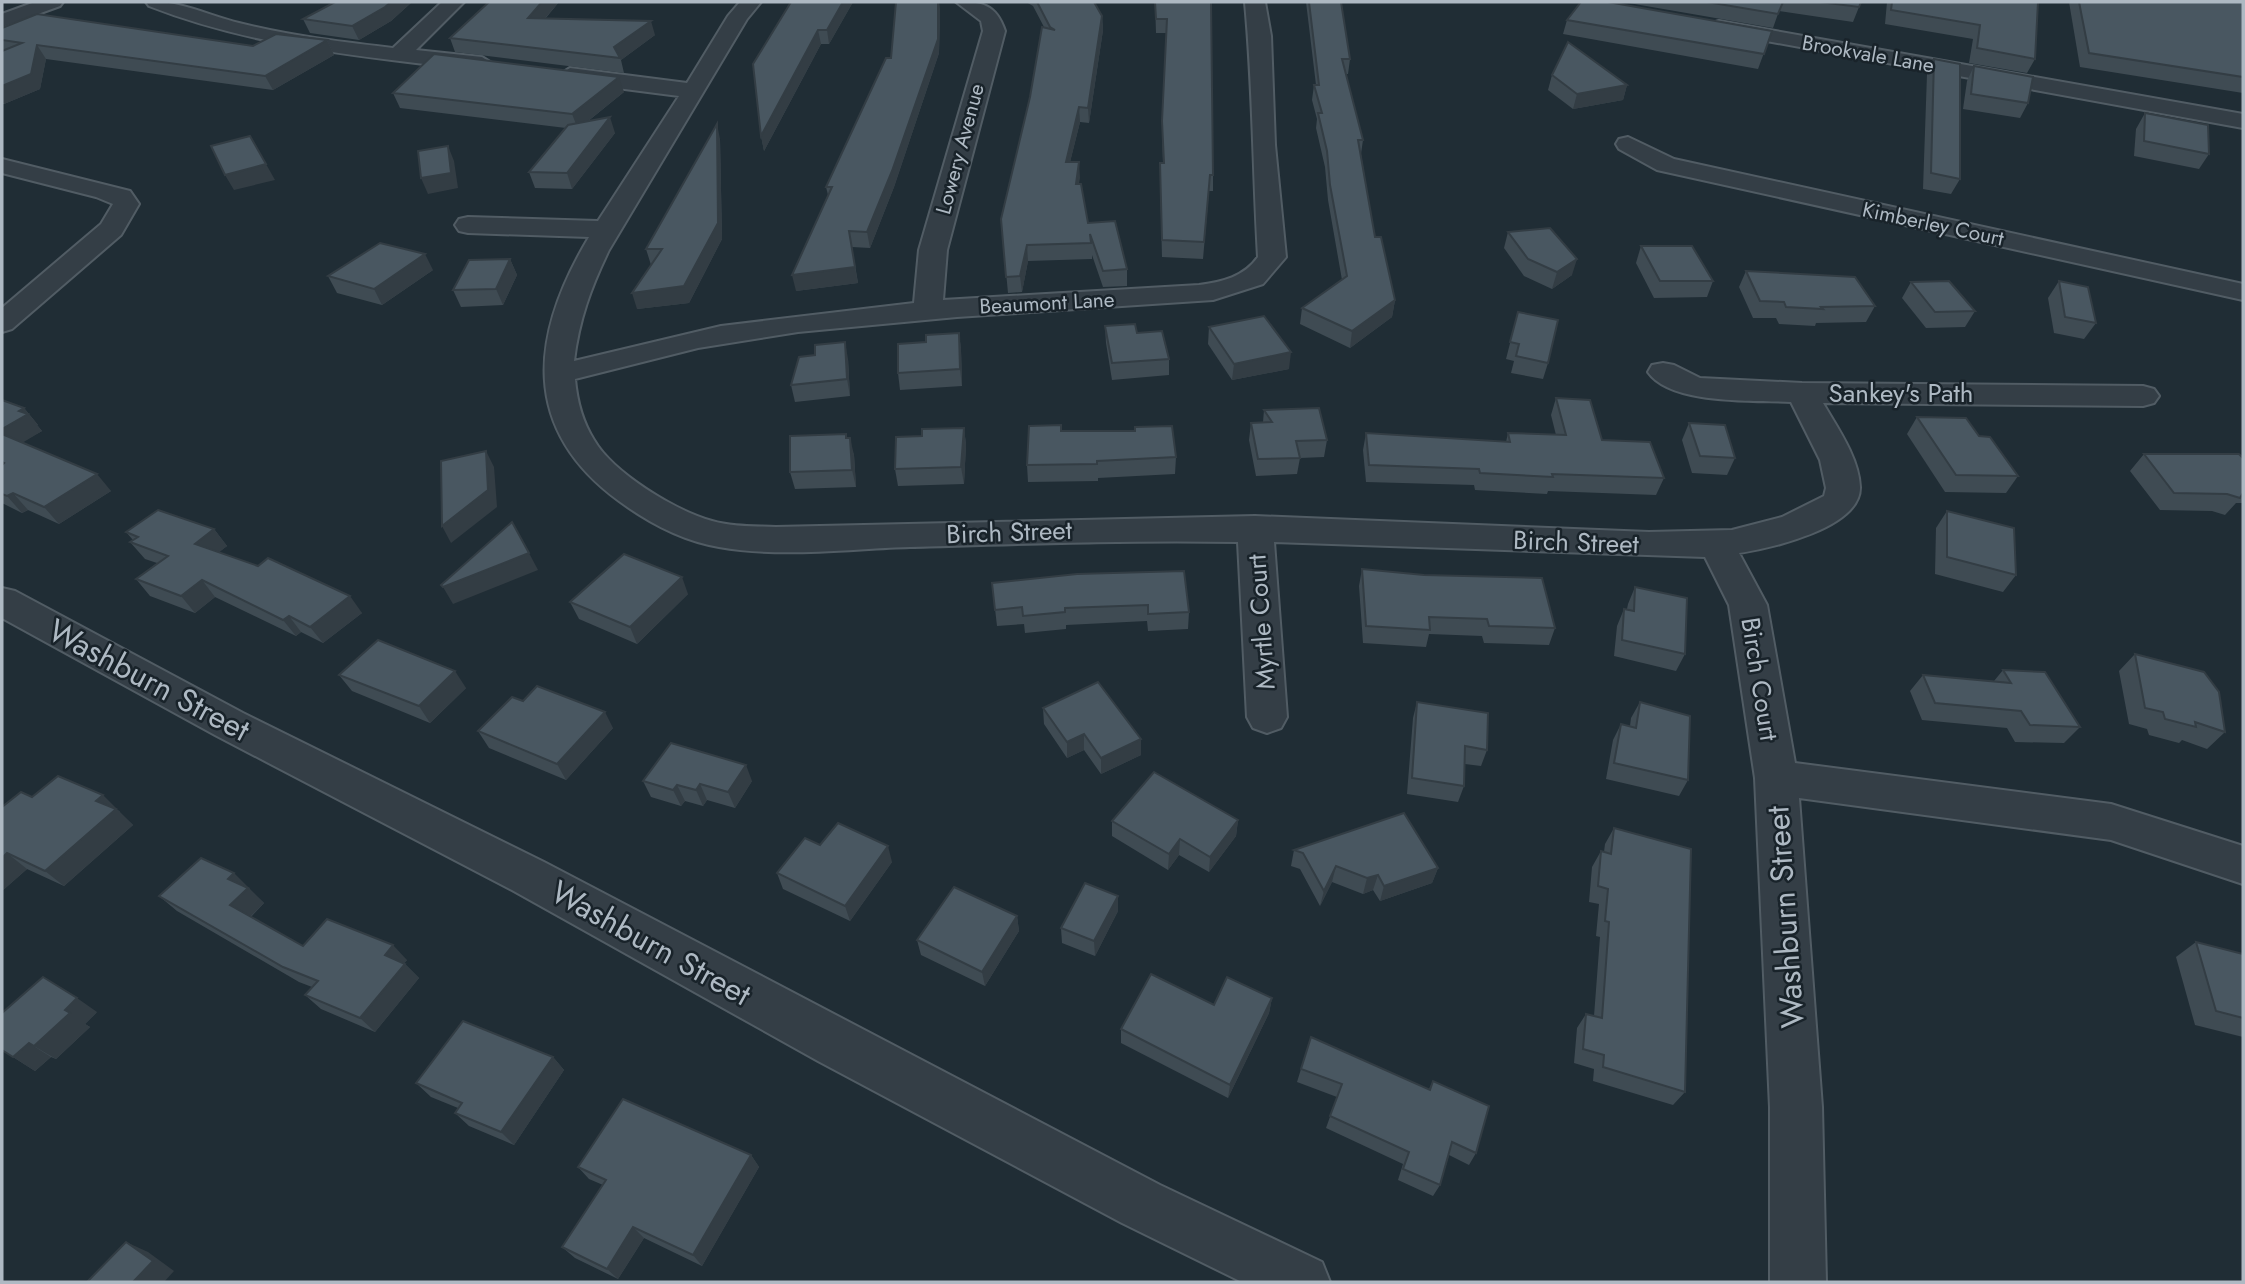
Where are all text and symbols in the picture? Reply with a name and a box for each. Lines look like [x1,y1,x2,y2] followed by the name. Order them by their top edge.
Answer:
[1800,28,1937,80] street label: Brookvale Lane
[928,80,992,218] street label: Lowery Avenue
[1860,194,2006,254] street label: Kimberley Court
[979,284,1116,322] street label: Beaumont Lane
[1829,374,1973,412] street label: Sankey's Path
[946,511,1073,553] street label: Birch Street
[1513,521,1640,563] street label: Birch Street
[1237,552,1285,691] street label: Myrtle Court
[40,608,258,753] street label: Washburn Street
[1731,615,1789,744] street label: Birch Court
[1754,804,1816,1030] street label: Washburn Street
[543,869,760,1017] street label: Washburn Street

